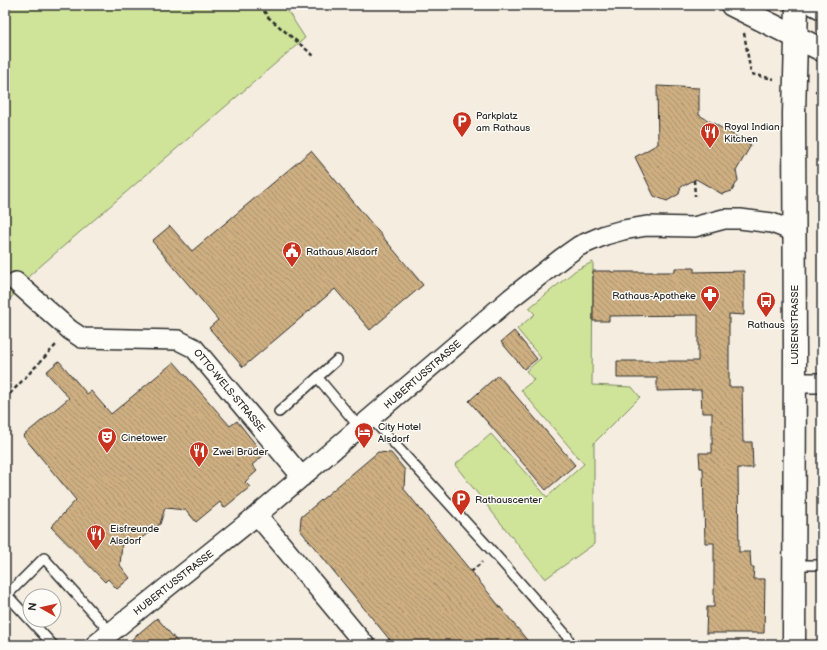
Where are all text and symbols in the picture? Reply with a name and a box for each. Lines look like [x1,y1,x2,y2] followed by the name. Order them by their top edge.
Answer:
[451,110,473,138] parking icon: Parkplatz am Rathaus
[476,110,530,134] place label: Parkplatz am Rathaus
[699,121,721,149] restaurant icon: Royal Indian Kitchen
[724,121,780,145] place label: Royal Indian Kitchen
[281,240,303,268] public building icon: Rathaus Alsdorf
[306,246,378,258] place label: Rathaus Alsdorf
[699,284,721,312] pharmacy icon: Rathaus-Apotheke
[789,285,801,365] street label: LUISENSTRASSE
[612,290,696,302] place label: Rathaus-Apotheke
[755,290,777,318] bus stop icon: Rathaus
[747,319,785,331] place label: Rathaus
[382,338,464,412] street label: HUBERTUSSTRASSE
[191,347,268,435] street label: OTTO-WELS-STRASSE
[353,421,375,449] hotel icon: City Hotel Alsdorf
[378,421,421,445] place label: City Hotel Alsdorf
[96,426,118,454] theatre icon: Cinetower
[121,432,167,444] place label: Cinetower
[188,440,210,468] restaurant icon: Zwei Brüder
[212,446,268,458] place label: Zwei Brüder
[450,488,472,516] parking icon: Rathauscenter
[475,494,542,506] place label: Rathauscenter
[85,523,107,551] restaurant icon: Eisfreunde Alsdorf
[110,523,159,547] place label: Eisfreunde Alsdorf
[131,548,216,618] street label: HUBERTUSSTRASSE
[22,588,62,628] north arrow
[26,602,40,612] text: N

